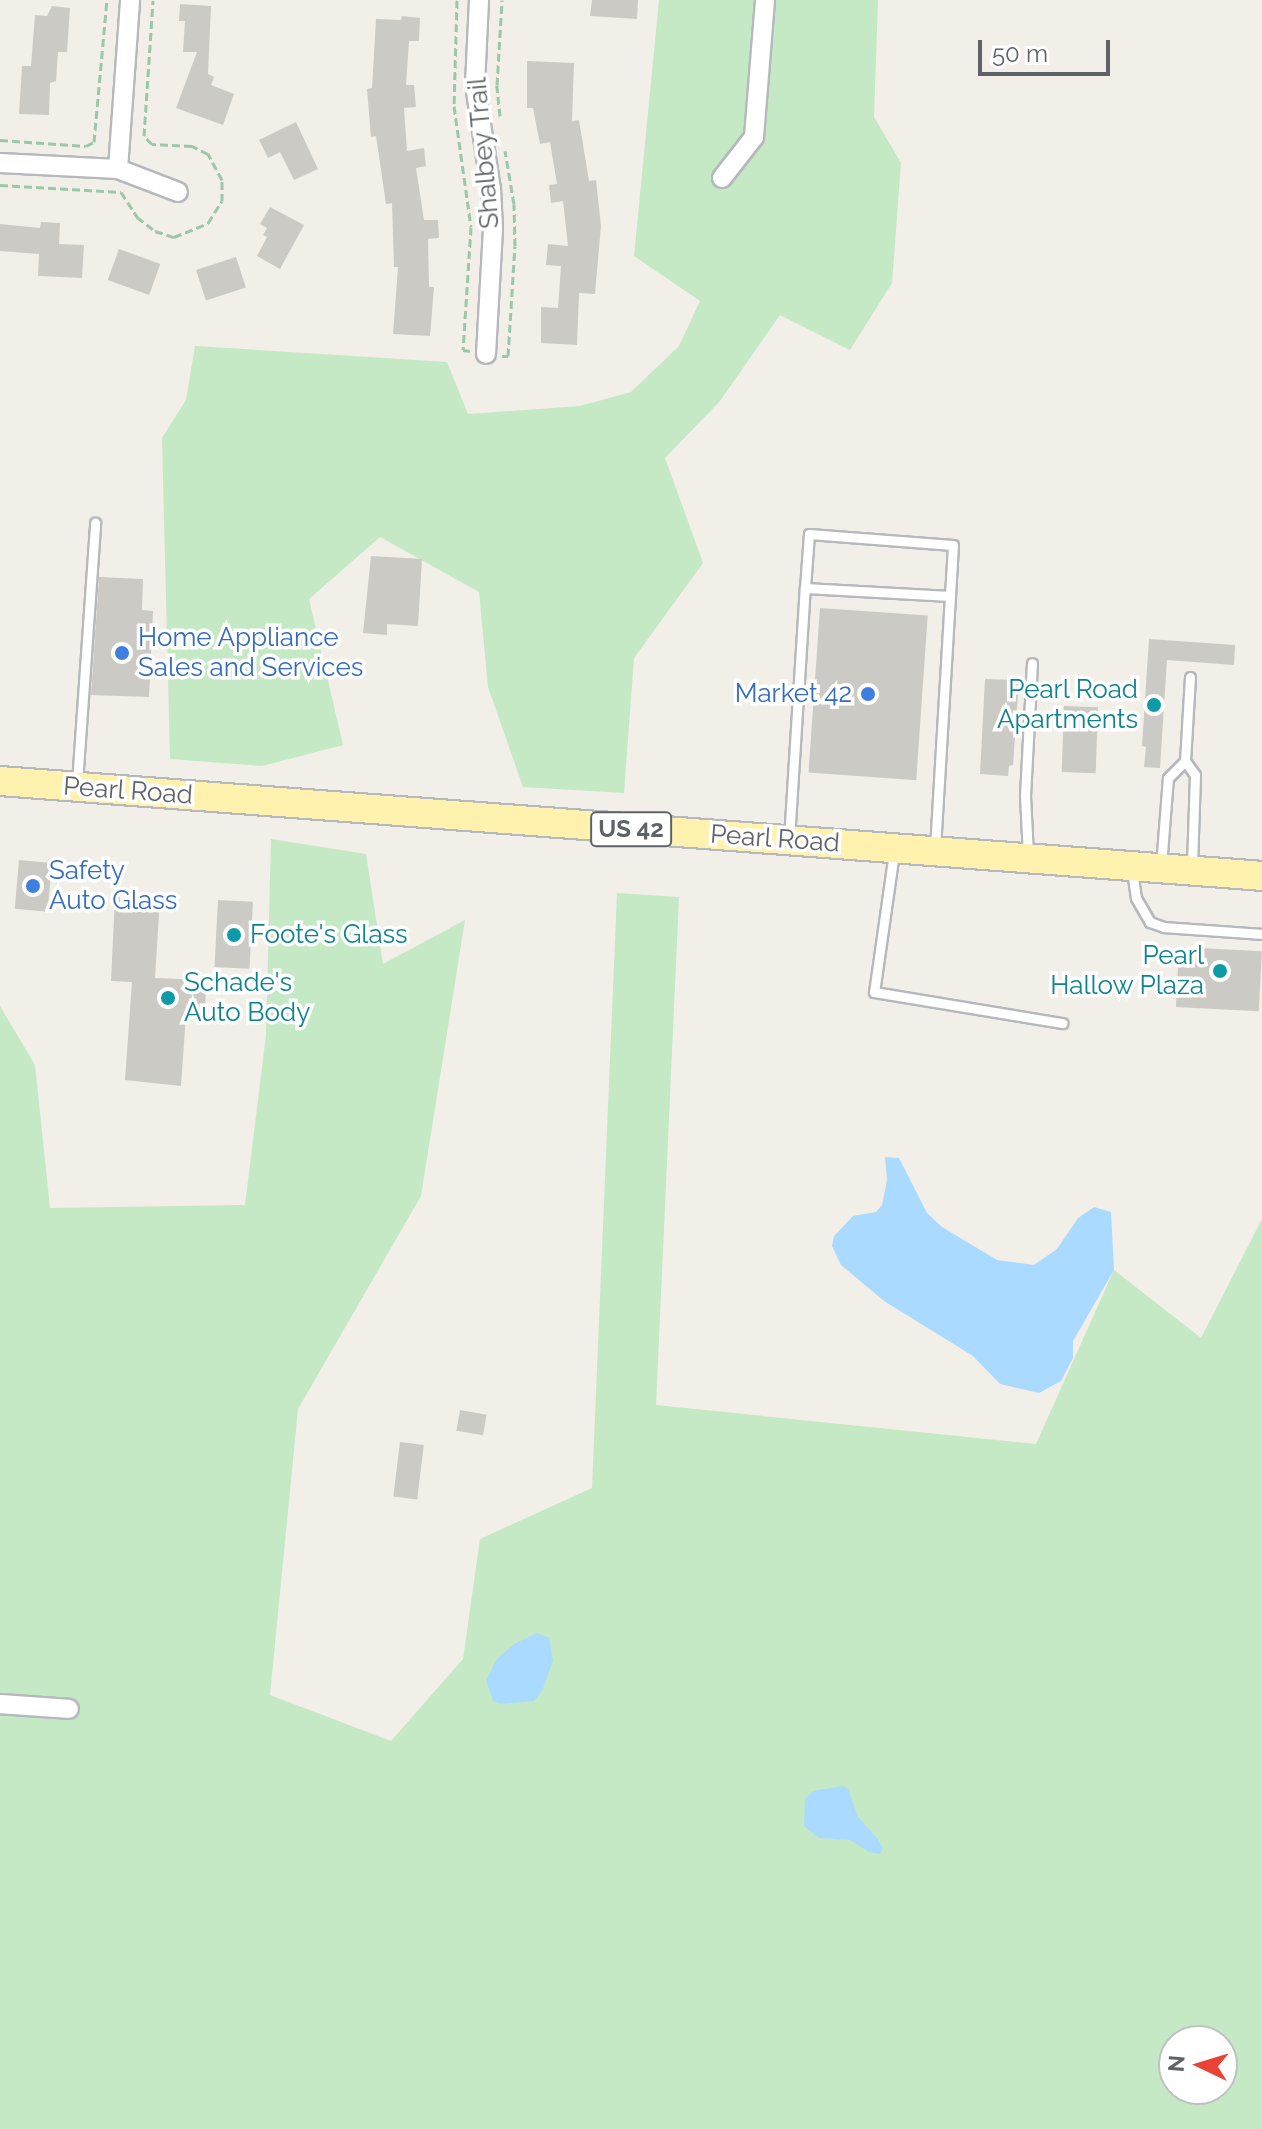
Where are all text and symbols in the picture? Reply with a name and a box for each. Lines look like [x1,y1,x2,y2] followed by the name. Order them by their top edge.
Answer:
[982,24,1114,74] scale bar
[992,39,1048,68] text: 50 m
[462,75,506,231] street label: Shalbey Trail
[138,622,363,684] place label: Home Appliance Sales and Services
[113,644,131,662] marker: Home Appliance Sales and Services
[997,674,1138,736] place label: Pearl Road Apartments
[735,678,852,710] place label: Market 42
[859,685,877,703] marker: Market 42
[1145,696,1163,714] marker: Pearl Road Apartments
[62,771,194,811] street label: Pearl Road
[589,809,673,849] road number: US 42
[709,819,841,859] street label: Pearl Road
[49,855,177,916] place label: Safety Auto Glass
[24,877,42,895] marker: Safety Auto Glass
[250,919,408,951] place label: Foote's Glass
[225,926,243,944] marker: Foote's Glass
[1049,940,1204,1002] place label: Pearl Hallow Plaza
[1211,962,1229,980] marker: Pearl Hallow Plaza
[184,967,310,1028] place label: Schade's Auto Body
[159,989,177,1007] marker: Schade's Auto Body
[1158,2025,1238,2105] north arrow
[1162,2054,1190,2073] text: N

